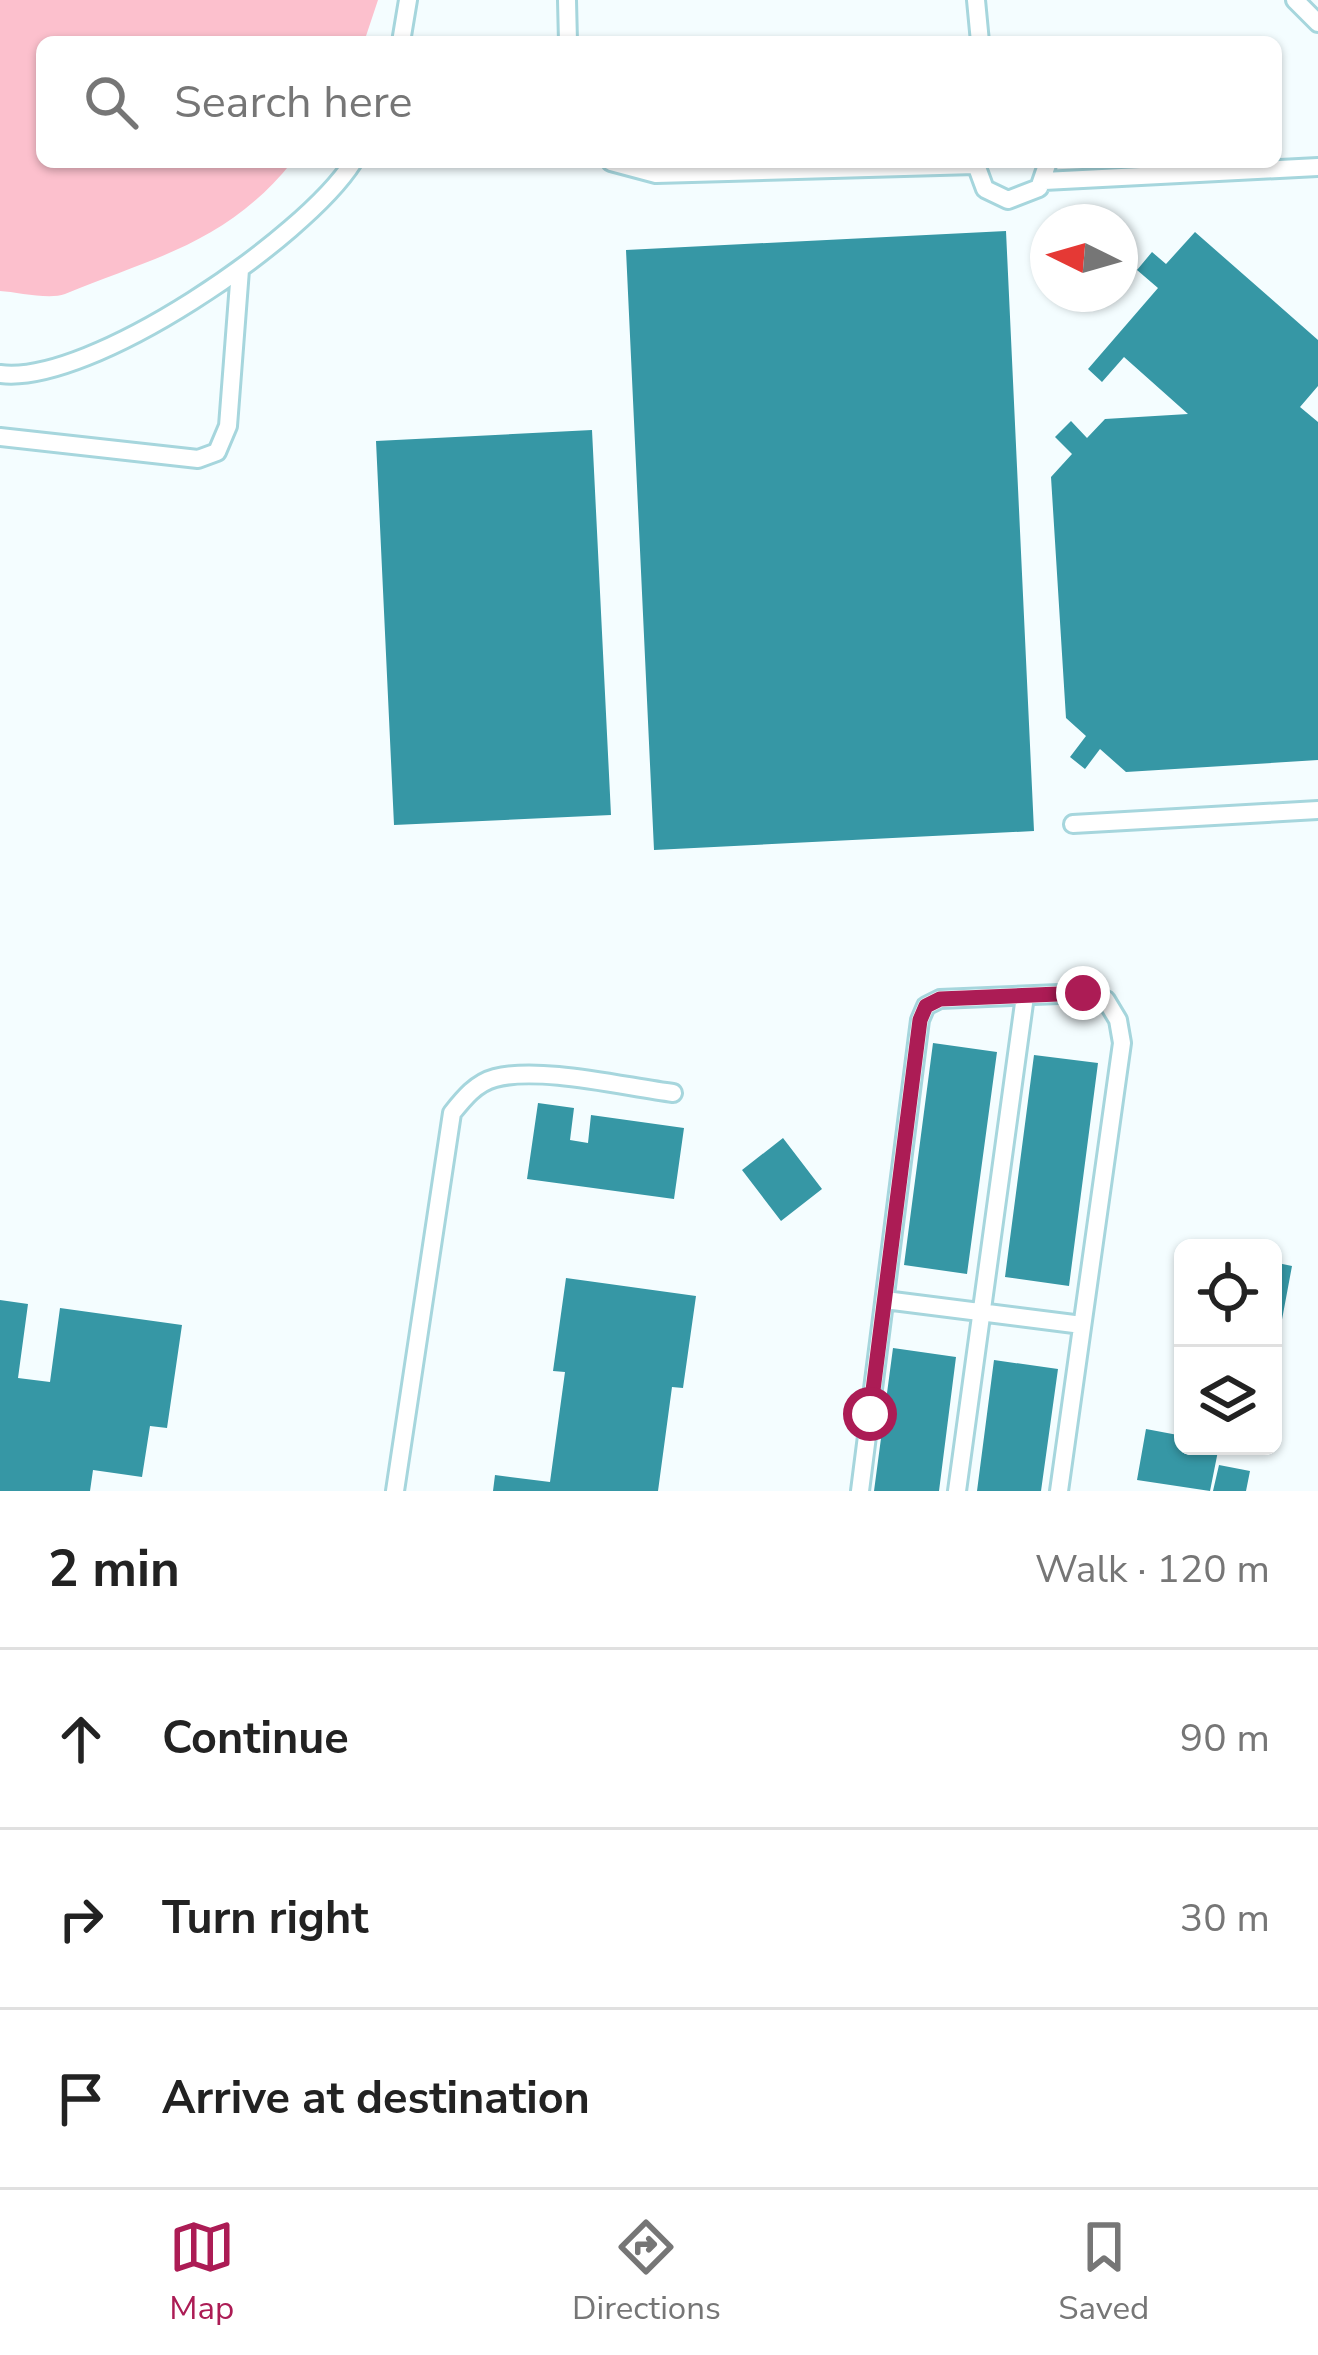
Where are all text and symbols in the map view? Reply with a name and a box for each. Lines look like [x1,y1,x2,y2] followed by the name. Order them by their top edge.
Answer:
[36,36,1282,168] search box
[78,69,144,135] icon: search
[174,72,413,133] text: Search here
[1030,204,1138,312] north arrow
[1056,966,1110,1020] route end
[1174,1239,1282,1455] map controls
[1174,1239,1282,1347] button: locate
[1174,1347,1282,1455] button: layers
[843,1387,897,1441] route start
[48,1534,180,1604] text: 2 min
[1035,1543,1270,1596] text: Walk · 120 m
[48,1706,114,1772] icon: ahead
[162,1708,349,1769] text: Continue
[1180,1712,1270,1765] text: 90 m
[48,1886,114,1952] icon: right
[162,1888,369,1949] text: Turn right
[1180,1892,1270,1945] text: 30 m
[48,2066,114,2132] icon: arrive
[162,2068,590,2129] text: Arrive at destination
[169,2214,235,2331] tab: Map
[572,2214,721,2331] tab: Directions
[1058,2214,1149,2331] tab: Saved

